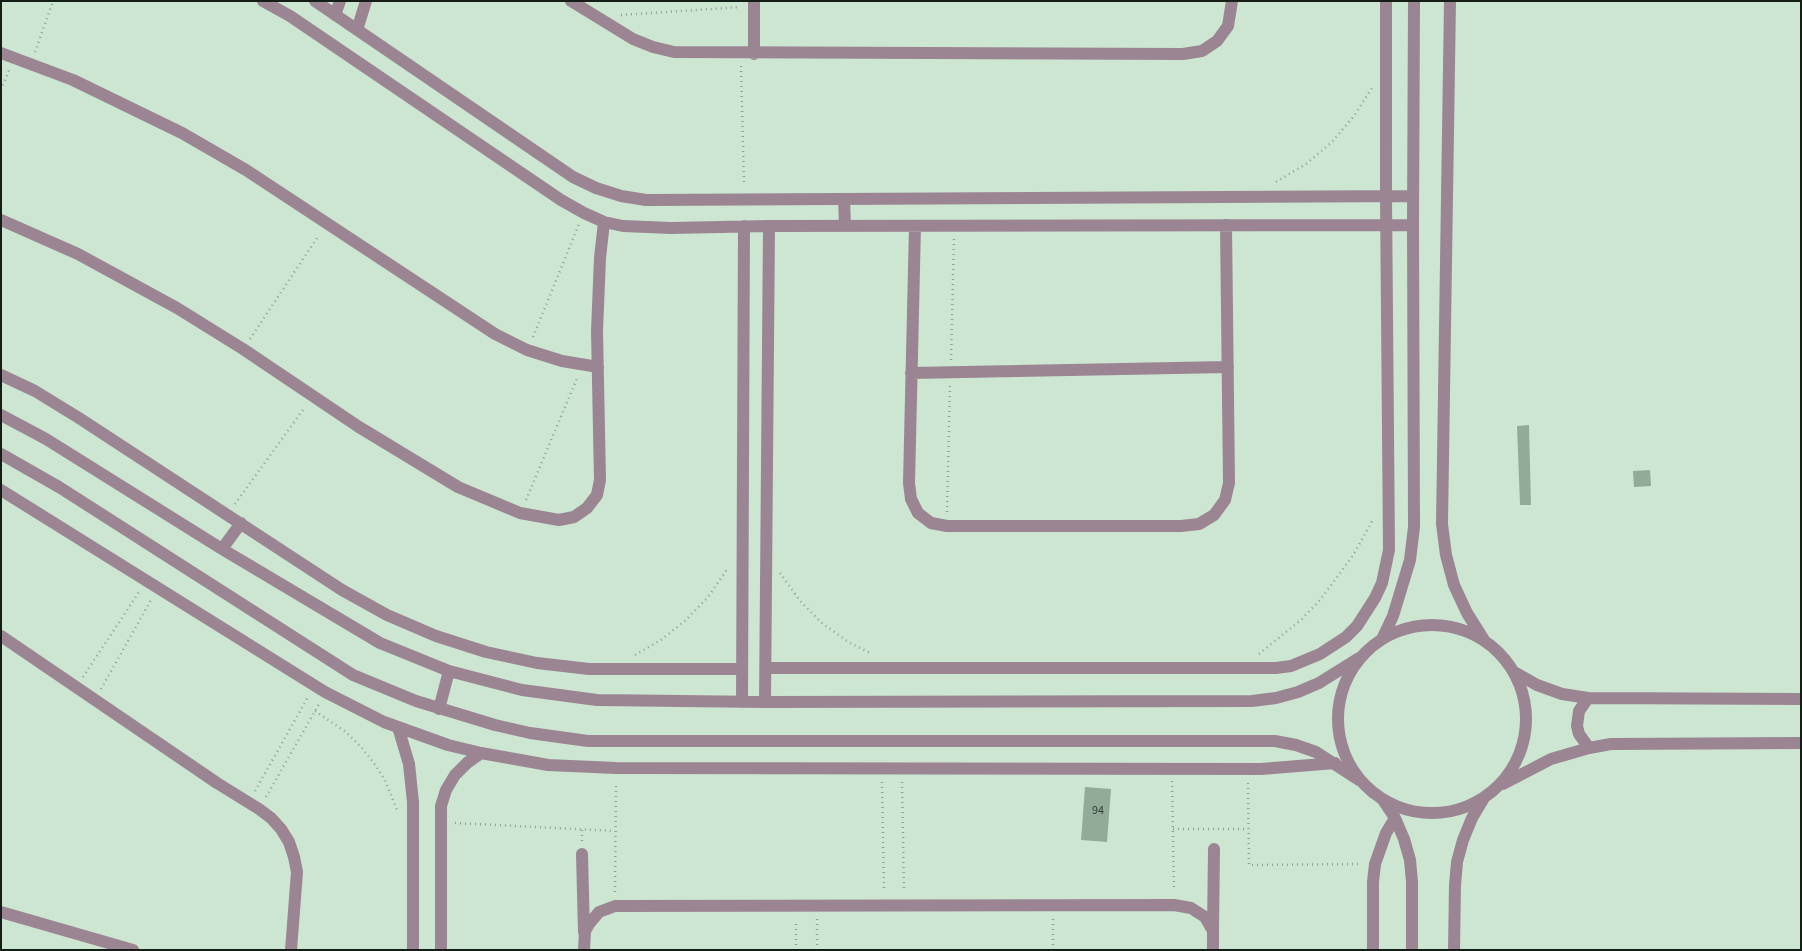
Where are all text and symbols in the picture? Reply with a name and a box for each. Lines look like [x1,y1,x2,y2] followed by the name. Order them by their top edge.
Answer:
[1092,804,1104,818] house number: 94

